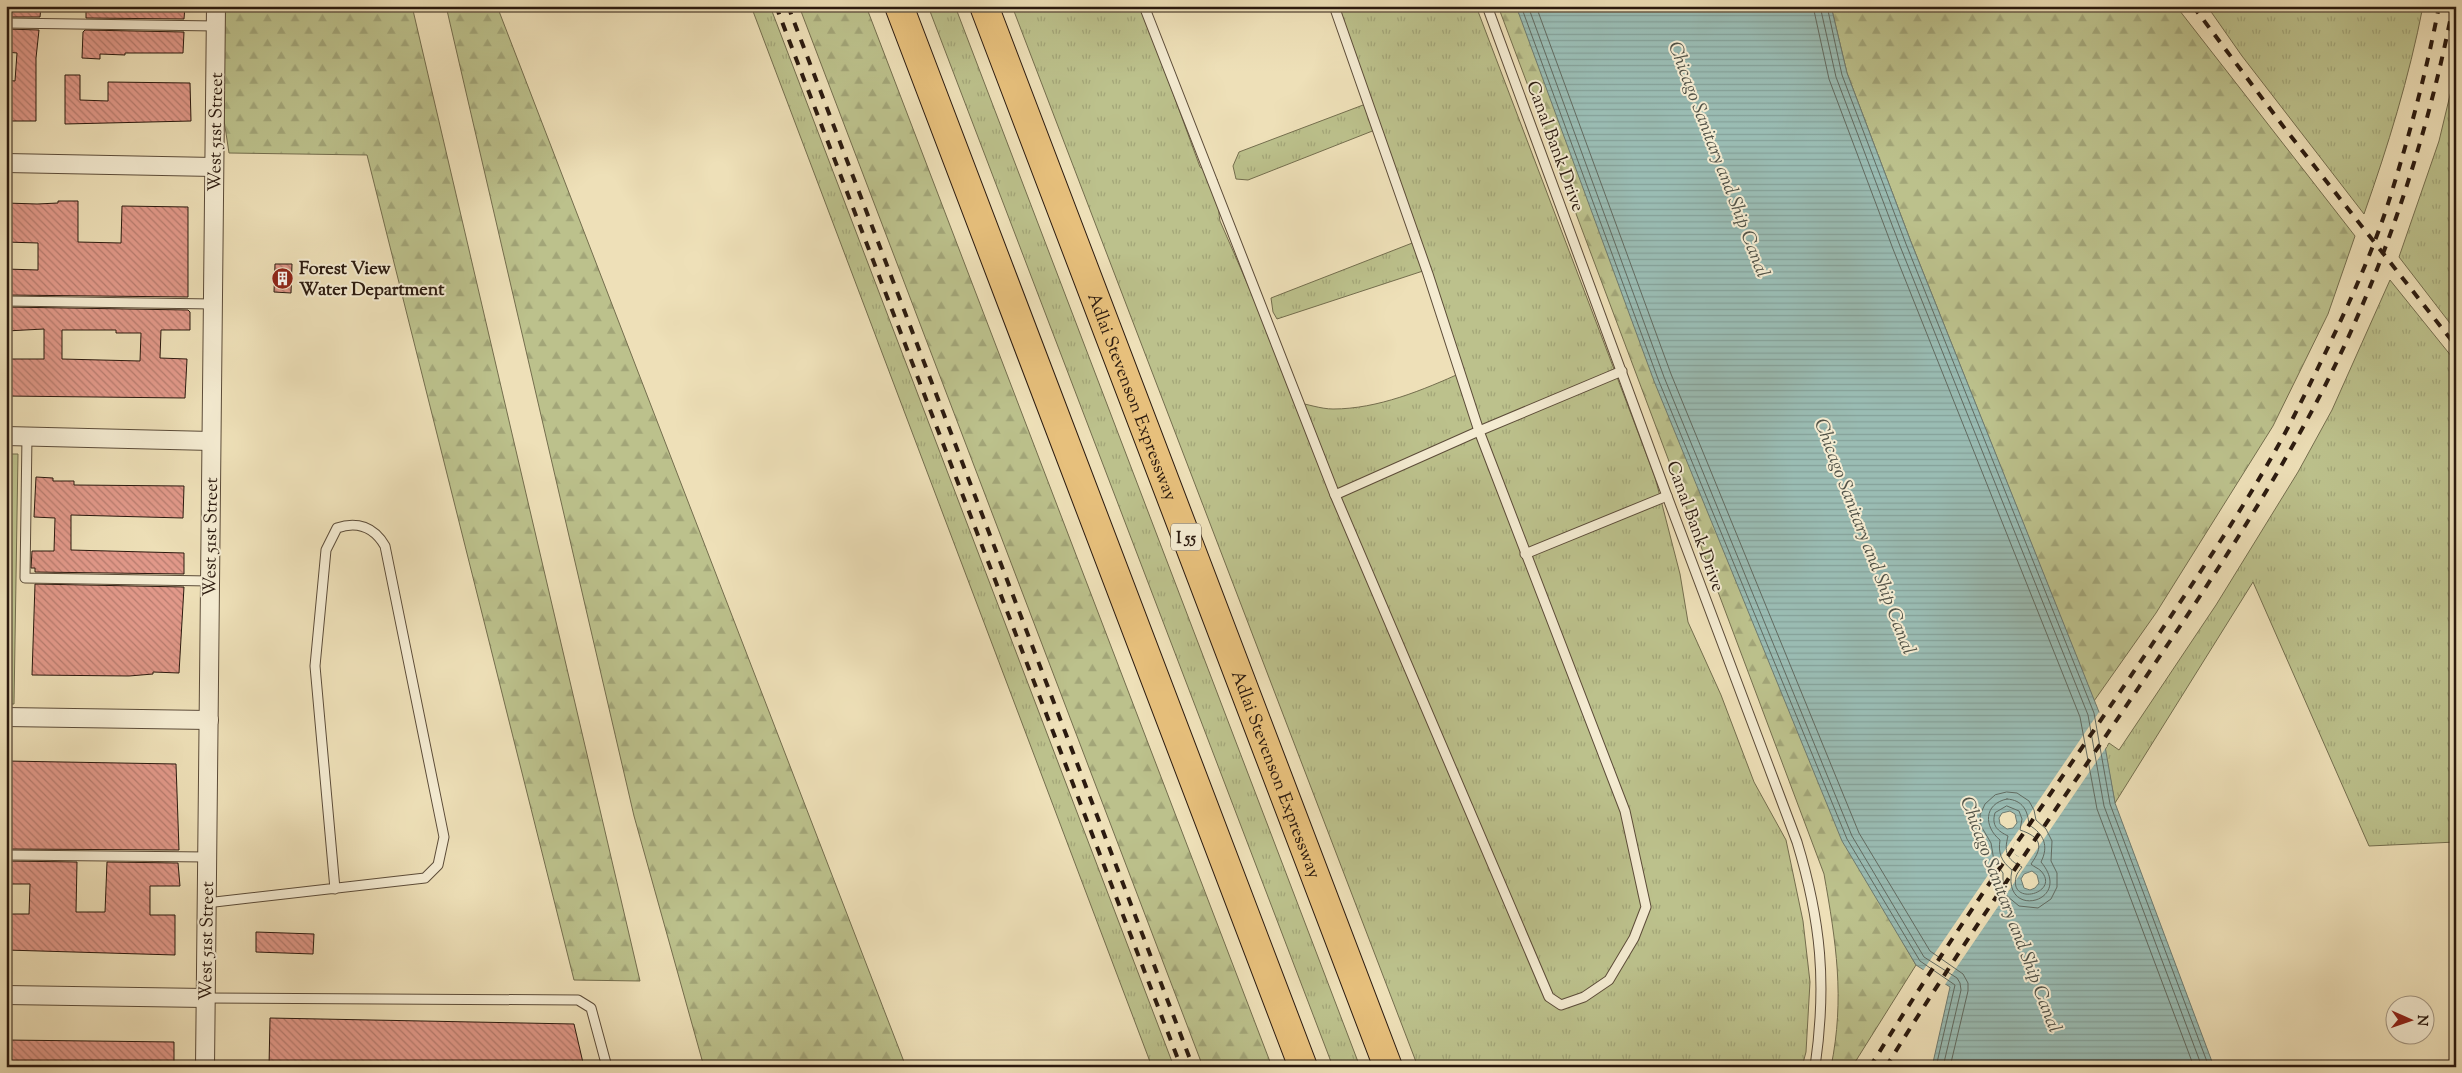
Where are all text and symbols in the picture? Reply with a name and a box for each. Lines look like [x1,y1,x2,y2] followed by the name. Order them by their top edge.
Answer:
[1660,38,1775,282] water label: Chicago Sanitary and Ship Canal
[203,72,231,192] street label: West 51st Street
[1518,78,1590,216] street label: Canal Bank Drive
[299,257,445,304] place label: Forest View Water Department
[271,266,295,290] building icon: Forest View Water Department
[1079,289,1182,505] street label: Adlai Stevenson Expressway
[1806,415,1921,659] water label: Chicago Sanitary and Ship Canal
[1658,458,1730,596] street label: Canal Bank Drive
[198,477,226,597] street label: West 51st Street
[1171,524,1201,550] road number: I 55
[1223,667,1326,883] street label: Adlai Stevenson Expressway
[1952,793,2067,1037] water label: Chicago Sanitary and Ship Canal
[194,881,222,1001] street label: West 51st Street
[2384,996,2434,1046] north arrow
[2411,1014,2431,1026] text: N

